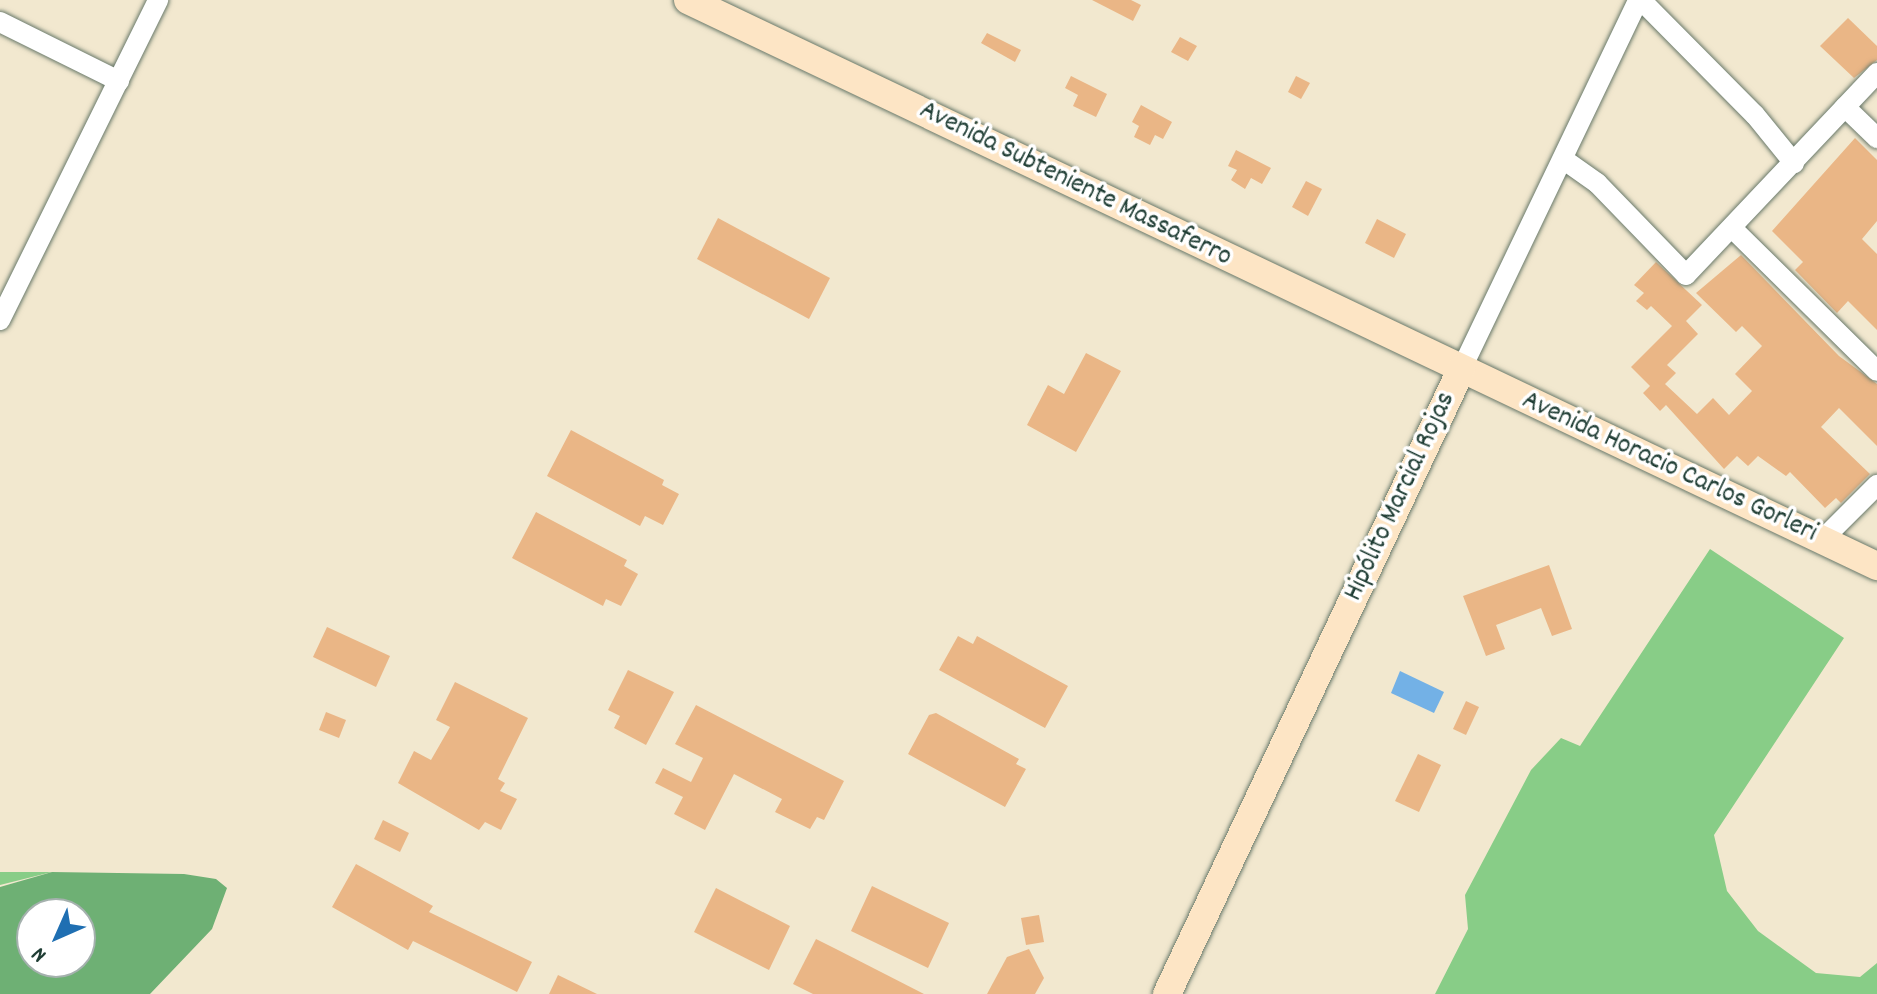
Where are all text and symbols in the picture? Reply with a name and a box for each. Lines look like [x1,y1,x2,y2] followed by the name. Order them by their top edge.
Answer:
[913,95,1237,275] street label: Avenida Subteniente Massaferro
[1516,385,1822,551] street label: Avenida Horacio Carlos Gorleri
[1338,387,1464,607] street label: Hipólito Marcial Rojas
[16,898,96,978] north arrow
[25,939,55,969] text: N

